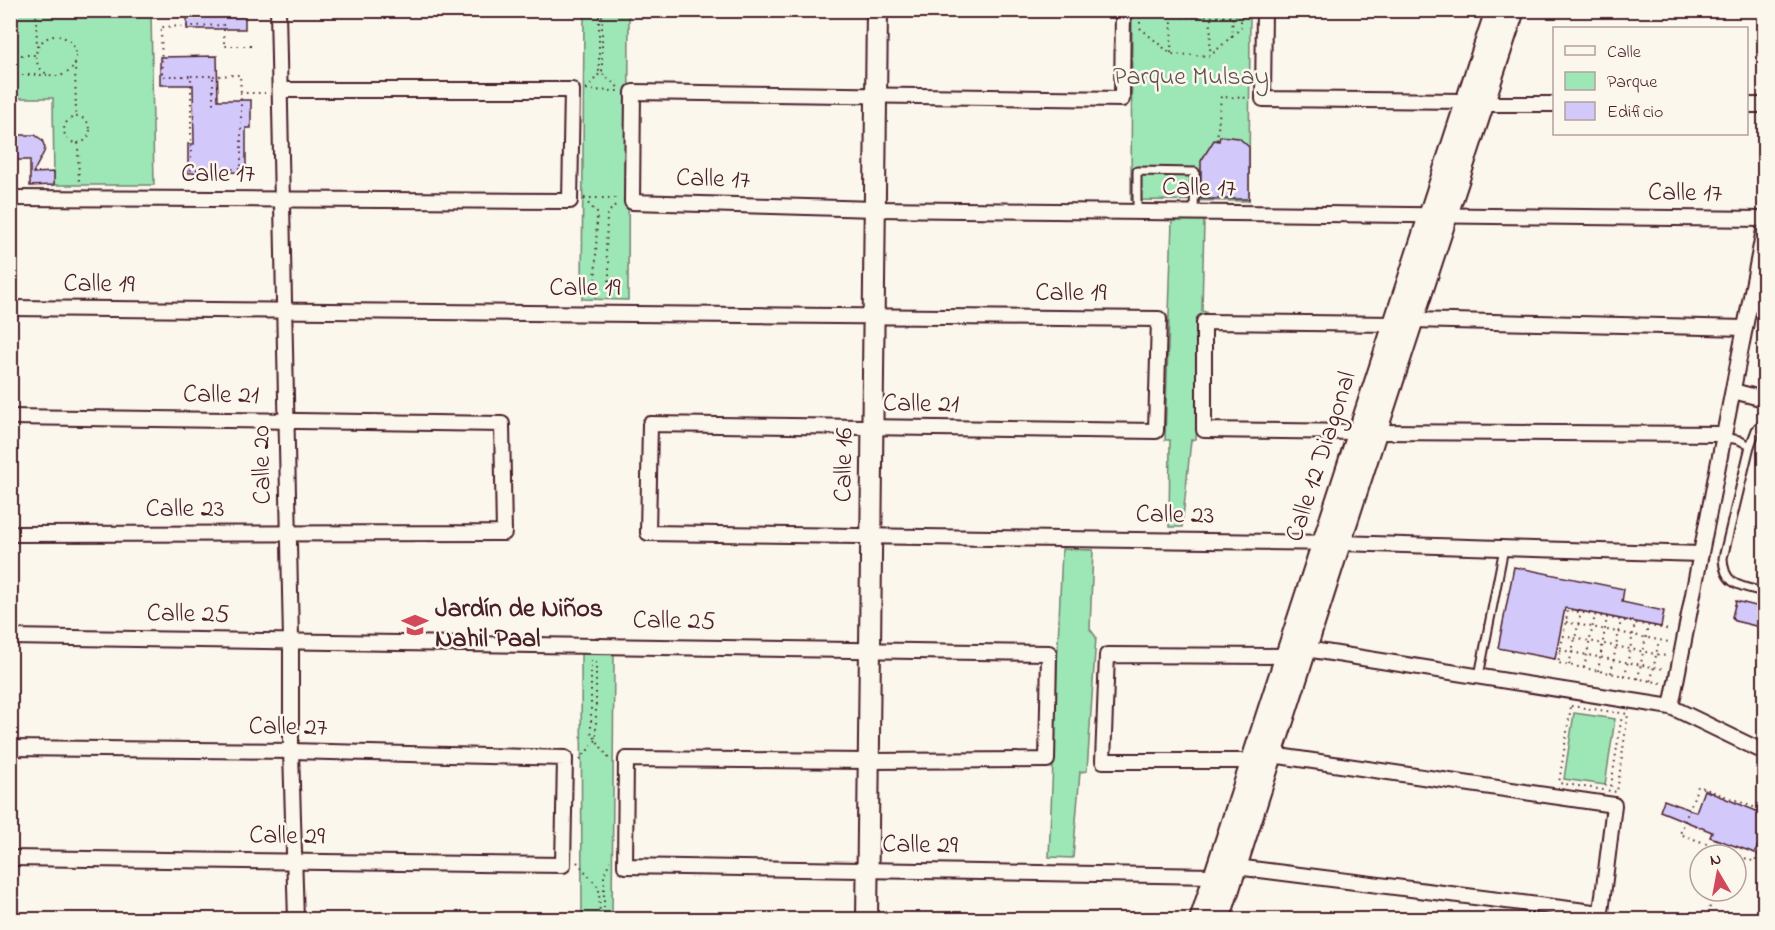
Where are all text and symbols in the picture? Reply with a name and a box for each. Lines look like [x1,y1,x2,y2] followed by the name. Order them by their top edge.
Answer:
[1553,27,1748,135] legend
[1607,40,1642,66] text: Calle
[1113,59,1269,97] park label: Parque Mulsay
[1607,70,1658,96] text: Parque
[1607,100,1663,126] text: Edificio
[181,156,255,194] street label: Calle 17
[675,160,751,200] street label: Calle 17
[1162,169,1237,209] street label: Calle 17
[1648,174,1723,214] street label: Calle 17
[63,265,135,305] street label: Calle 19
[549,270,621,308] street label: Calle 19
[1035,275,1107,313] street label: Calle 19
[1277,367,1367,547] street label: Calle 12 Diagonal
[182,376,260,416] street label: Calle 21
[882,385,960,425] street label: Calle 21
[243,425,283,505] street label: Calle 20
[825,427,865,503] street label: Calle 16
[146,491,224,529] street label: Calle 23
[1135,496,1215,536] street label: Calle 23
[435,591,603,659] place label: Jardín de Niños Nahil Paal
[146,595,230,635] street label: Calle 25
[632,602,716,642] street label: Calle 25
[400,610,430,640] school or university icon: Jardín de Niños Nahil Paal
[248,708,328,748] street label: Calle 27
[249,817,325,857] street label: Calle 29
[882,826,958,866] street label: Calle 29
[1688,843,1748,903] north arrow
[1708,847,1723,873] text: N

